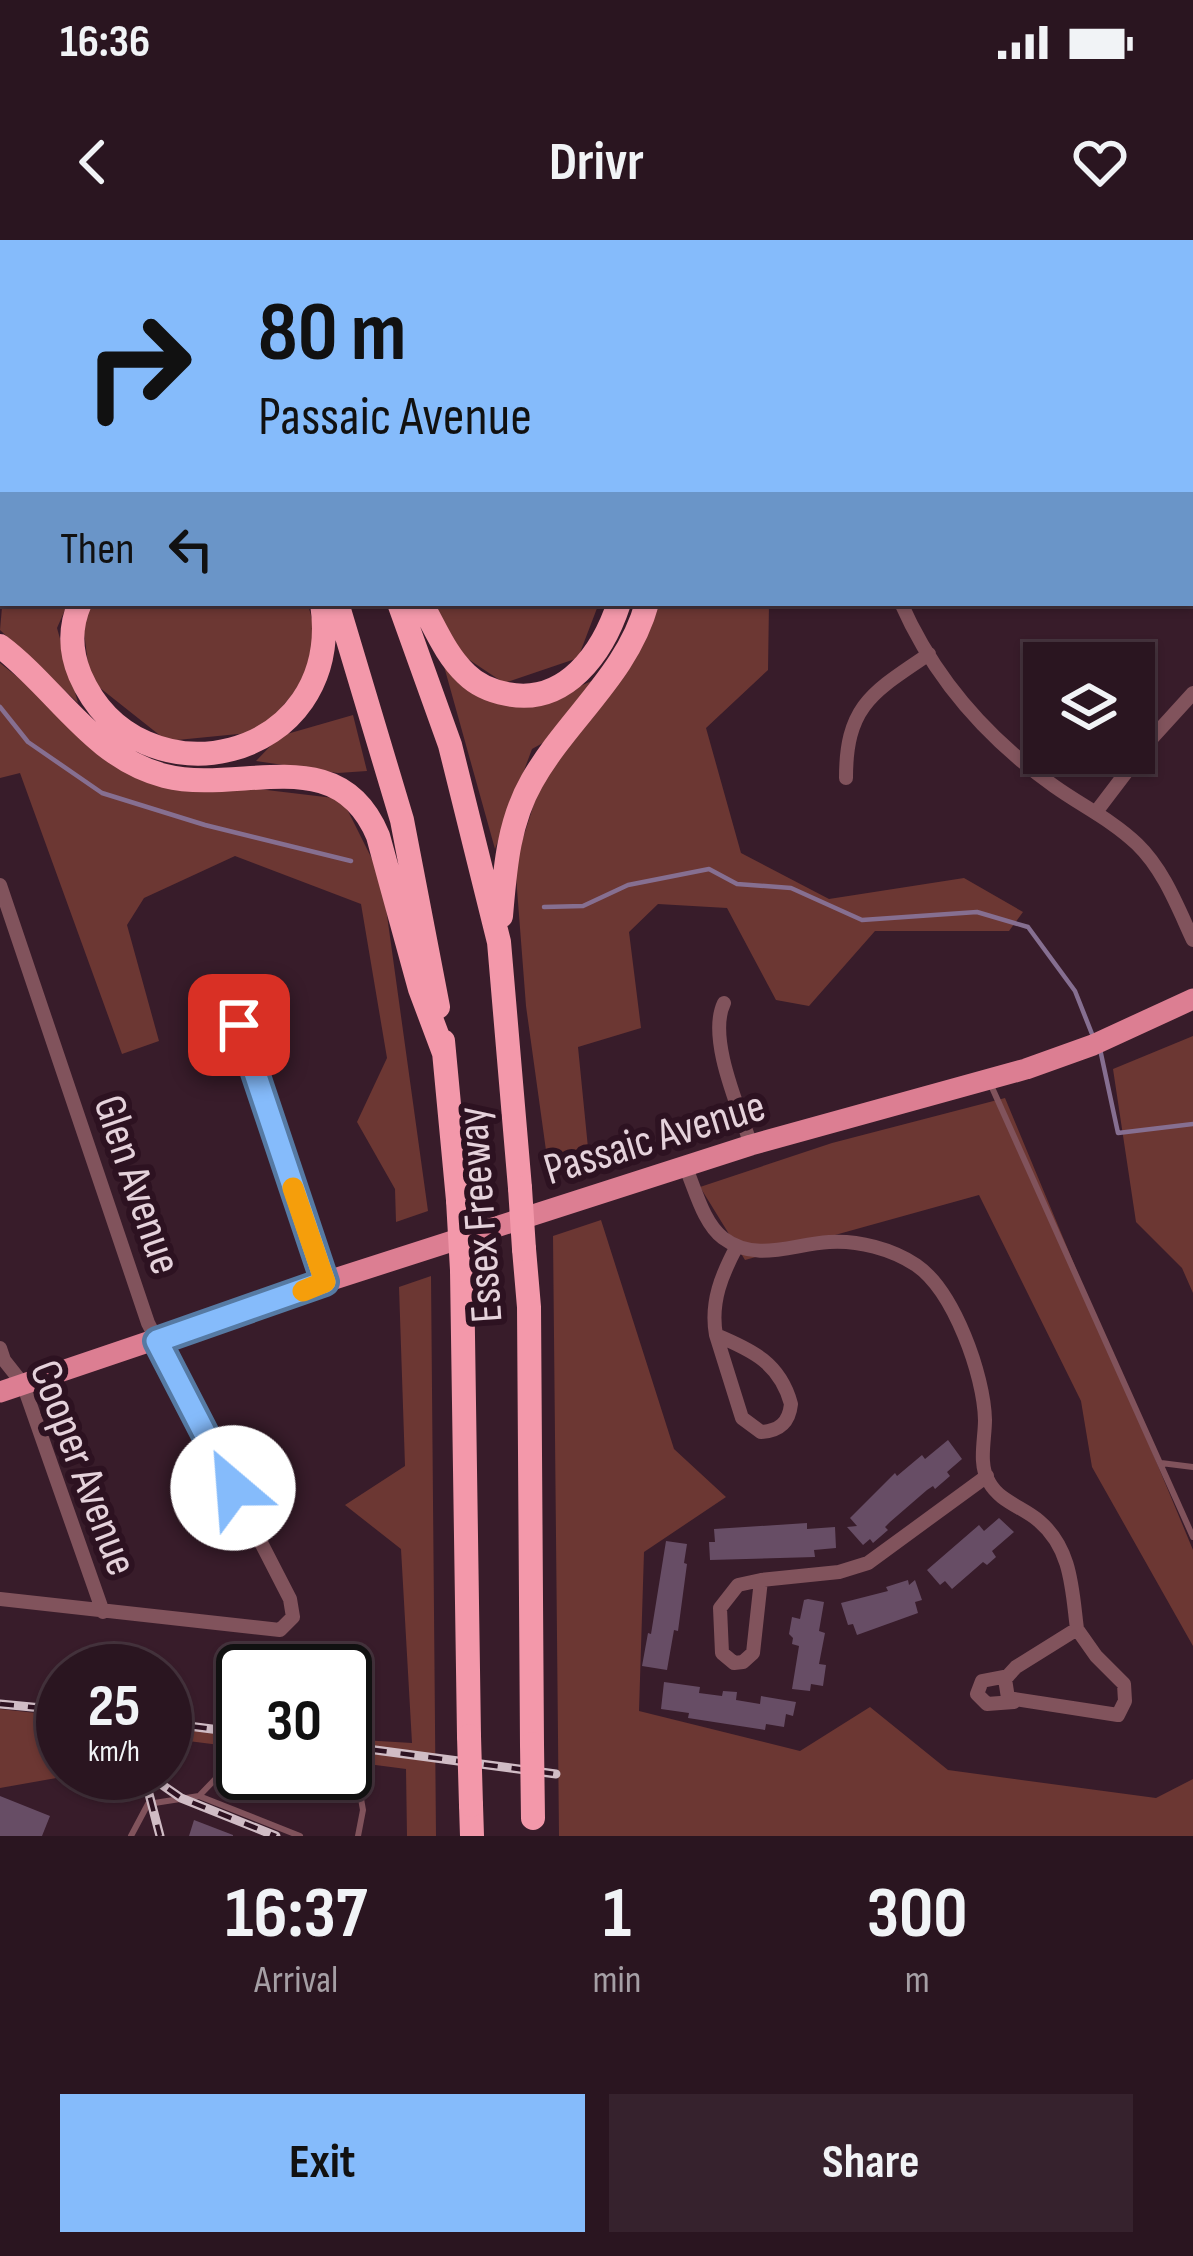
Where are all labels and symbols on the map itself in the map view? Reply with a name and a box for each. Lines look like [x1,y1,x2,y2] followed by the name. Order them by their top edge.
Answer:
[188,974,290,1076] pin
[538,1079,772,1198] street label: Passaic Avenue
[80,1088,193,1281] street label: Glen Avenue
[446,1105,515,1325] street label: Essex Freeway
[17,1353,149,1583] street label: Cooper Avenue
[170,1425,296,1551] position arrow
[216,1644,372,1800] speed limit sign: 30

